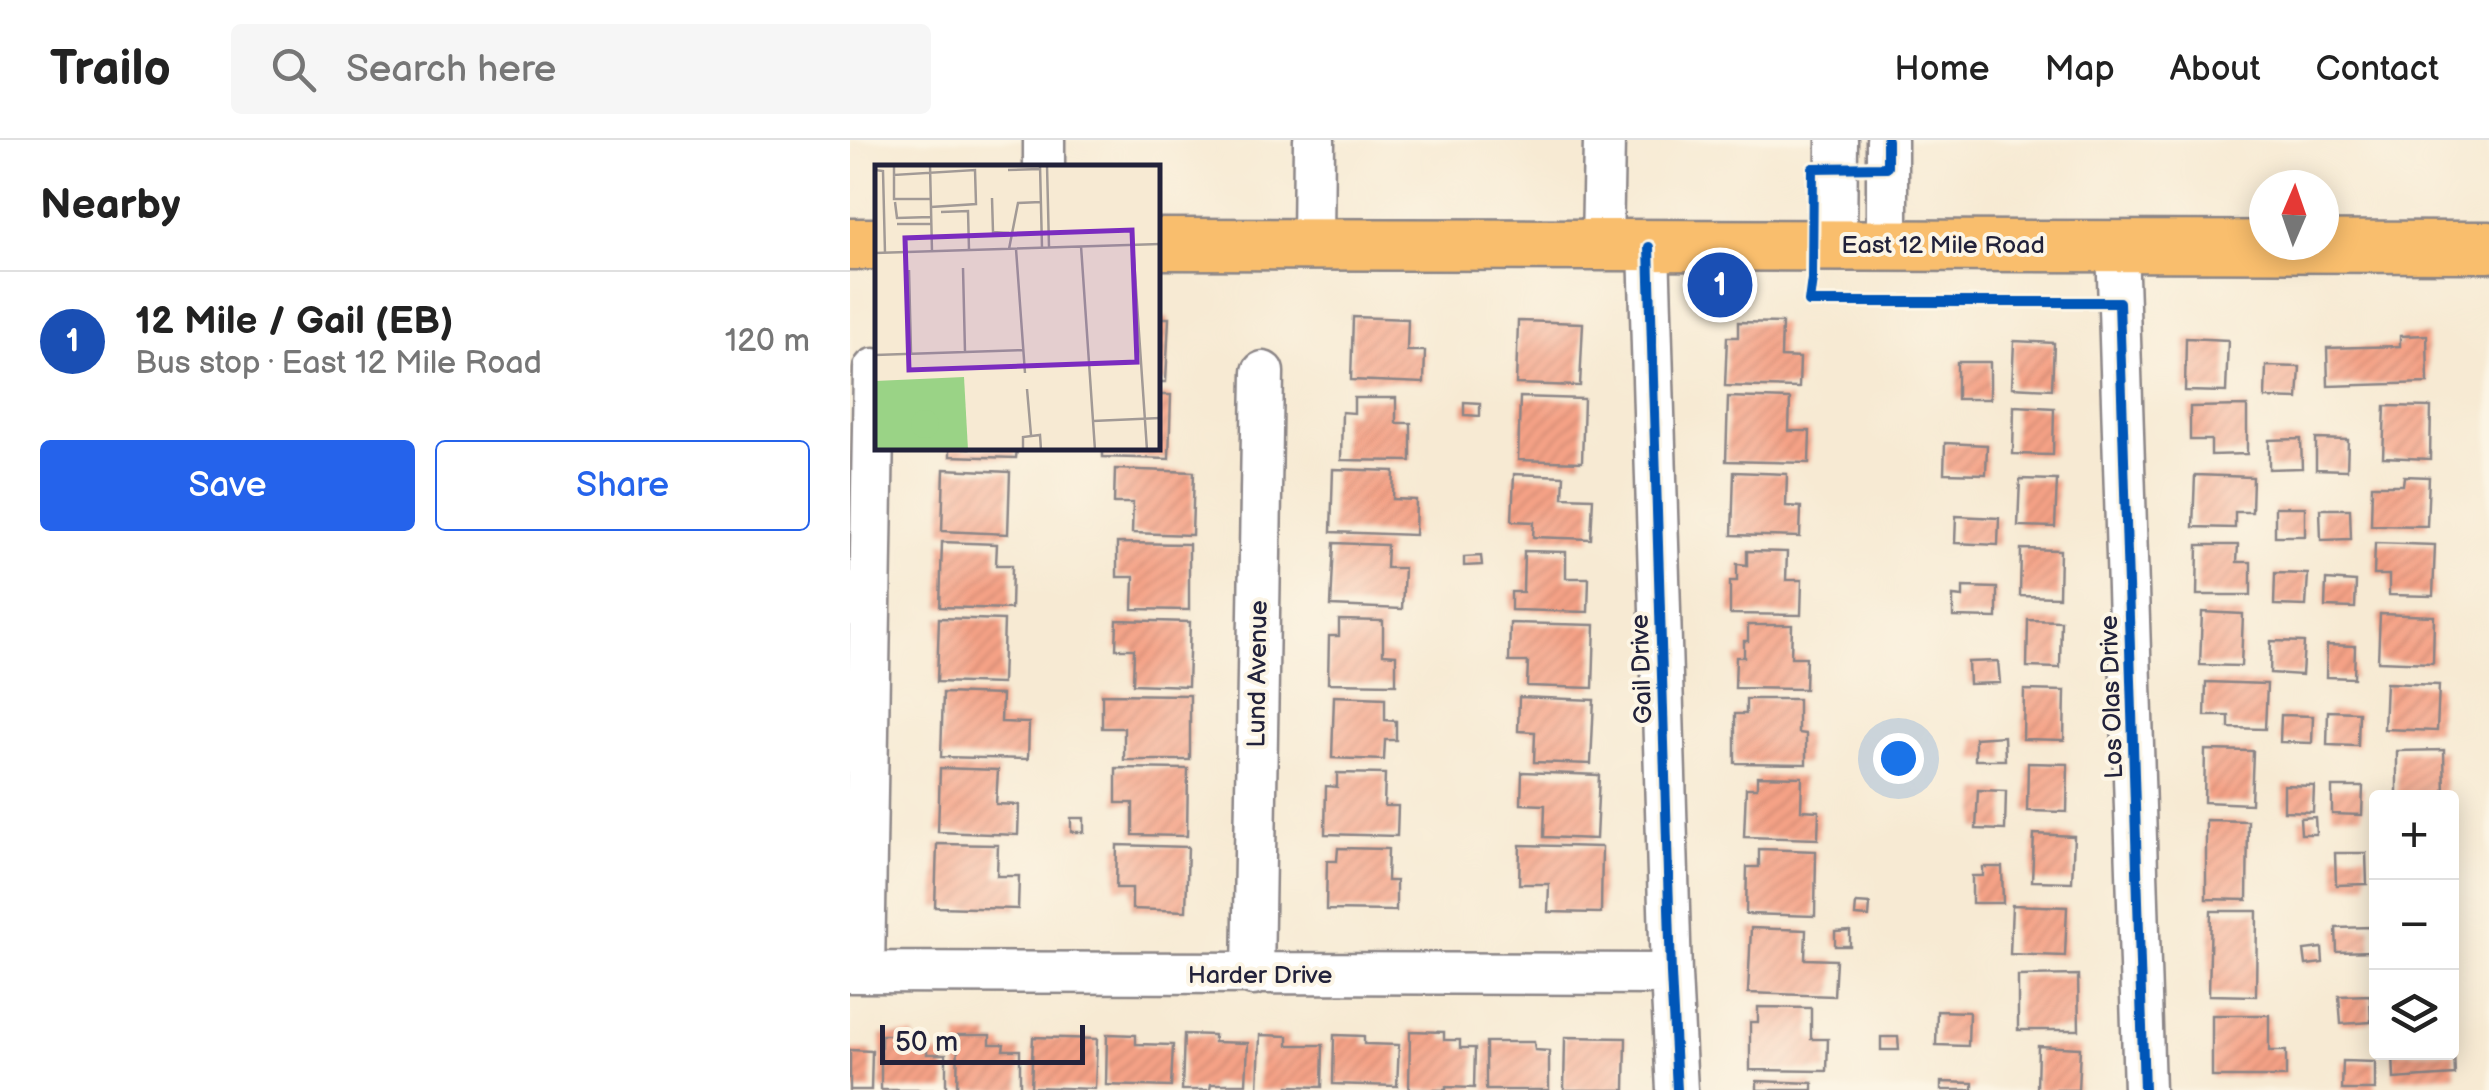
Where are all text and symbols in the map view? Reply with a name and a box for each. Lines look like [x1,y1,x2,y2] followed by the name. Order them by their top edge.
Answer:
[231,24,931,114] search box
[50,41,171,98] text: Trailo
[266,42,321,97] icon: search
[346,47,556,92] text: Search here
[1894,48,1989,91] text: Home
[2044,48,2115,91] text: Map
[2170,48,2261,91] text: About
[2316,48,2439,91] text: Contact
[875,165,1160,450] inset map
[2249,170,2339,260] north arrow
[40,180,180,231] text: Nearby
[1841,230,2045,261] street label: East 12 Mile Road
[1688,248,1752,322] pin: 1
[135,299,453,344] text: 12 Mile / Gail (EB)
[66,322,79,361] text: 1
[725,322,810,361] text: 120 m
[135,344,542,383] text: Bus stop · East 12 Mile Road
[40,440,415,531] button: Save
[435,440,810,531] button: Share
[1241,600,1275,748] street label: Lund Avenue
[1625,613,1659,724] street label: Gail Drive
[2094,615,2130,779] street label: Los Olas Drive
[1873,733,1924,784] your location
[2369,790,2459,1060] map controls
[2369,790,2459,880] button: +
[2369,880,2459,970] button: −
[1188,960,1332,991] street label: Harder Drive
[2369,970,2459,1060] button: layers
[880,1020,1085,1064] scale bar
[895,1026,958,1059] text: 50 m

